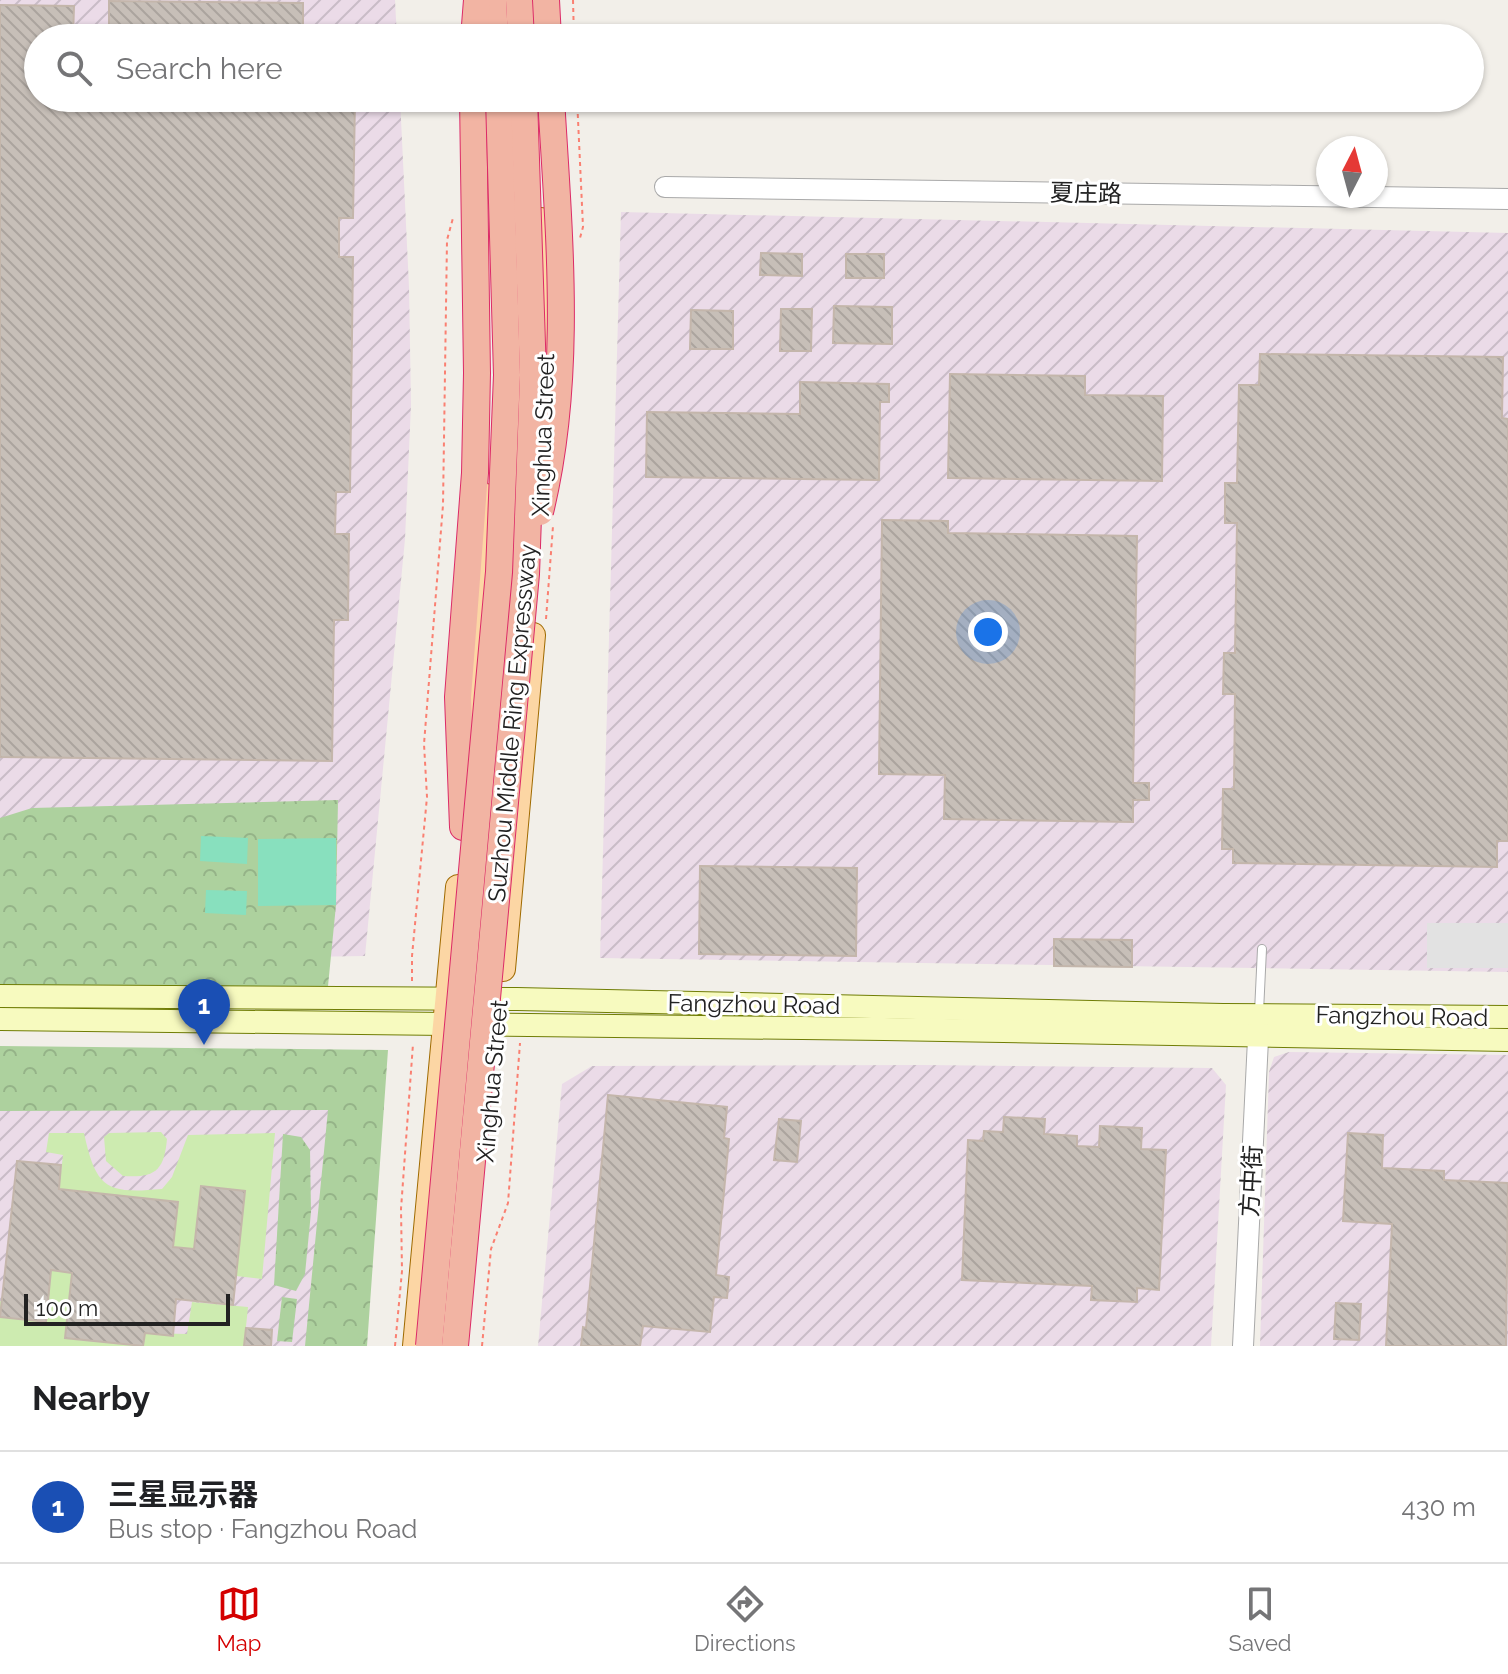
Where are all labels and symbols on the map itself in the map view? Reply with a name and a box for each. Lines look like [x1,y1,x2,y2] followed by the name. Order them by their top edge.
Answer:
[1316,136,1388,208] north arrow
[1050,178,1122,208] street label: 夏庄路
[526,353,560,517] street label: Xinghua Street
[482,543,542,903] street label: Suzhou Middle Ring Expressway
[968,612,1008,652] your location
[178,979,230,1045] pin: 1
[668,988,840,1020] street label: Fangzhou Road
[470,998,514,1164] street label: Xinghua Street
[1316,1000,1488,1032] street label: Fangzhou Road
[1235,1144,1267,1218] street label: 方中街
[24,1290,230,1326] scale bar

